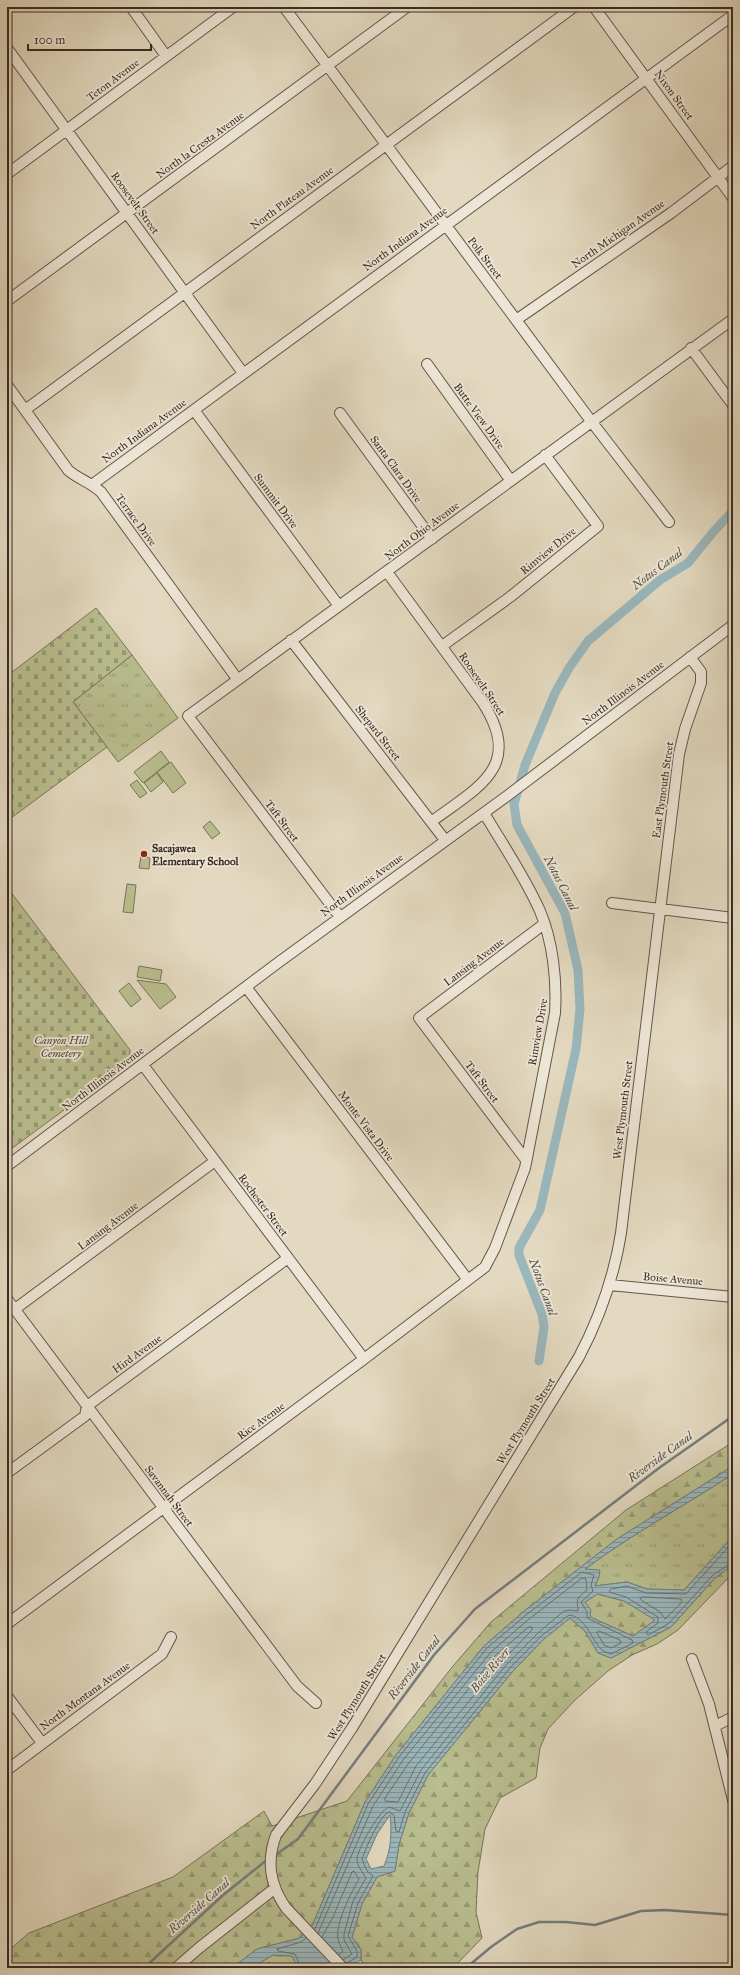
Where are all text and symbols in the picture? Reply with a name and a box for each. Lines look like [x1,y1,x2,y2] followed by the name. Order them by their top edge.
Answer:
[28,26,151,52] scale bar
[34,33,65,47] text: 100 m
[84,56,142,104] street label: Teton Avenue
[652,68,696,123] street label: Nixon Street
[154,109,247,181] street label: North la Cresta Avenue
[248,163,336,233] street label: North Plateau Avenue
[108,169,162,237] street label: Roosevelt Street
[569,197,667,271] street label: North Michigan Avenue
[360,204,450,274] street label: North Indiana Avenue
[465,234,505,282] street label: Polk Street
[451,381,507,452] street label: Butte View Drive
[99,396,189,466] street label: North Indiana Avenue
[367,433,425,505] street label: Santa Clara Drive
[251,471,301,531] street label: Summit Drive
[113,491,159,549] street label: Terrace Drive
[382,499,462,563] street label: North Ohio Avenue
[518,524,579,577] street label: Rimview Drive
[628,544,687,593] water label: Notus Canal
[456,650,508,718] street label: Roosevelt Street
[580,658,667,728] street label: North Illinois Avenue
[352,703,404,763] street label: Shepard Street
[650,741,676,839] street label: East Plymouth Street
[262,798,302,844] street label: Taft Street
[152,842,240,869] place label: Sacajawea Elementary School
[139,849,149,859] marker: Sacajawea Elementary School
[318,850,406,919] street label: North Illinois Avenue
[541,852,582,914] water label: Notus Canal
[441,935,507,989] street label: Lansing Avenue
[526,997,550,1066] street label: Rimview Drive
[34,1034,89,1060] park label: Canyon Hill Cemetery
[60,1044,147,1114] street label: North Illinois Avenue
[462,1059,502,1105] street label: Taft Street
[610,1060,636,1160] street label: West Plymouth Street
[335,1088,397,1164] street label: Monte Vista Drive
[235,1171,291,1239] street label: Rochester Street
[75,1199,141,1253] street label: Lansing Avenue
[526,1256,560,1319] water label: Notus Canal
[643,1270,704,1288] street label: Boise Avenue
[110,1332,164,1376] street label: Hird Avenue
[494,1375,558,1467] street label: West Plymouth Street
[235,1399,288,1443] street label: Rice Avenue
[624,1428,696,1486] water label: Riverside Canal
[142,1463,196,1529] street label: Savannah Street
[384,1632,444,1703] water label: Riverside Canal
[467,1644,513,1696] water label: Boise River
[325,1651,389,1743] street label: West Plymouth Street
[37,1659,133,1733] street label: North Montana Avenue
[165,1874,234,1937] water label: Riverside Canal

